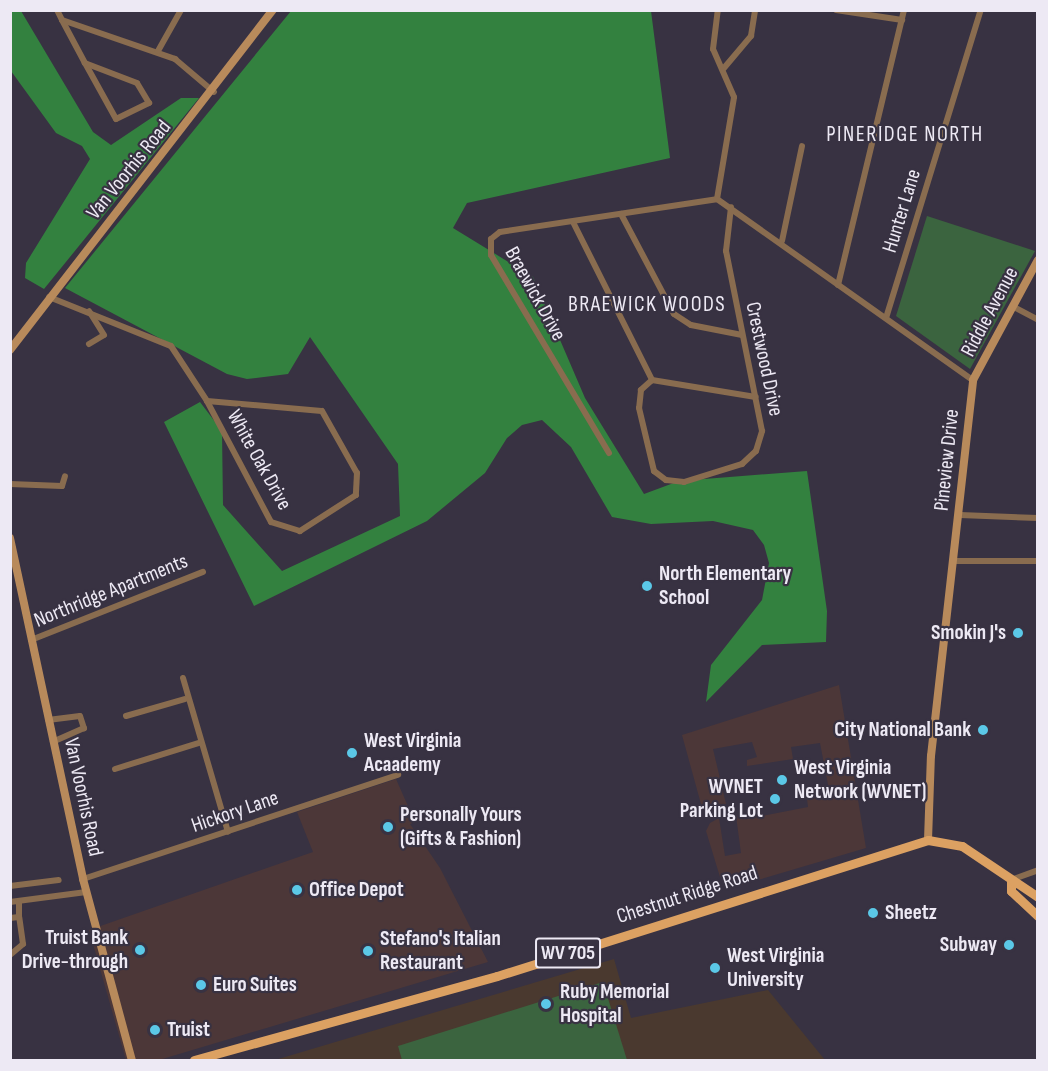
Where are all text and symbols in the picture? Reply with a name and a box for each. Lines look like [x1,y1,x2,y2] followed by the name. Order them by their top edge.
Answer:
[81,115,177,225] street label: Van Voorhis Road
[826,122,984,148] district label: PINERIDGE NORTH
[877,166,927,256] street label: Hunter Lane
[499,243,571,345] street label: Braewick Drive
[956,263,1024,361] street label: Riddle Avenue
[568,292,726,318] district label: BRAEWICK WOODS
[740,300,788,418] street label: Crestwood Drive
[221,405,297,515] street label: White Oak Drive
[929,408,965,512] street label: Pineview Drive
[30,549,192,633] street label: Northridge Apartments
[659,561,791,611] place label: North Elementary School
[640,579,654,593] marker: North Elementary School
[931,620,1006,646] place label: Smokin J's
[1011,626,1025,640] marker: Smokin J's
[834,717,971,743] place label: City National Bank
[976,723,990,737] marker: City National Bank
[364,728,461,778] place label: West Virginia Acaademy
[58,736,108,858] street label: Van Voorhis Road
[345,746,359,760] marker: West Virginia Acaademy
[794,755,926,805] place label: West Virginia Network (WVNET)
[775,773,789,787] marker: West Virginia Network (WVNET)
[680,774,763,824] place label: WVNET Parking Lot
[188,785,282,839] street label: Hickory Lane
[768,792,782,806] marker: WVNET Parking Lot
[400,802,522,852] place label: Personally Yours (Gifts & Fashion)
[381,820,395,834] marker: Personally Yours (Gifts & Fashion)
[613,860,761,930] street label: Chestnut Ridge Road
[309,877,404,903] place label: Office Depot
[290,883,304,897] marker: Office Depot
[885,900,937,926] place label: Sheetz
[866,906,880,920] marker: Sheetz
[22,925,128,975] place label: Truist Bank Drive-through
[380,926,501,976] place label: Stefano's Italian Restaurant
[940,932,997,958] place label: Subway
[535,936,601,970] road number: WV 705
[1002,938,1016,952] marker: Subway
[133,943,147,957] marker: Truist Bank Drive-through
[727,943,824,993] place label: West Virginia University
[361,944,375,958] marker: Stefano's Italian Restaurant
[708,961,722,975] marker: West Virginia University
[213,972,297,998] place label: Euro Suites
[194,978,208,992] marker: Euro Suites
[560,979,669,1029] place label: Ruby Memorial Hospital
[537,995,555,1013] marker: Ruby Memorial Hospital
[167,1017,210,1043] place label: Truist
[148,1023,162,1037] marker: Truist

